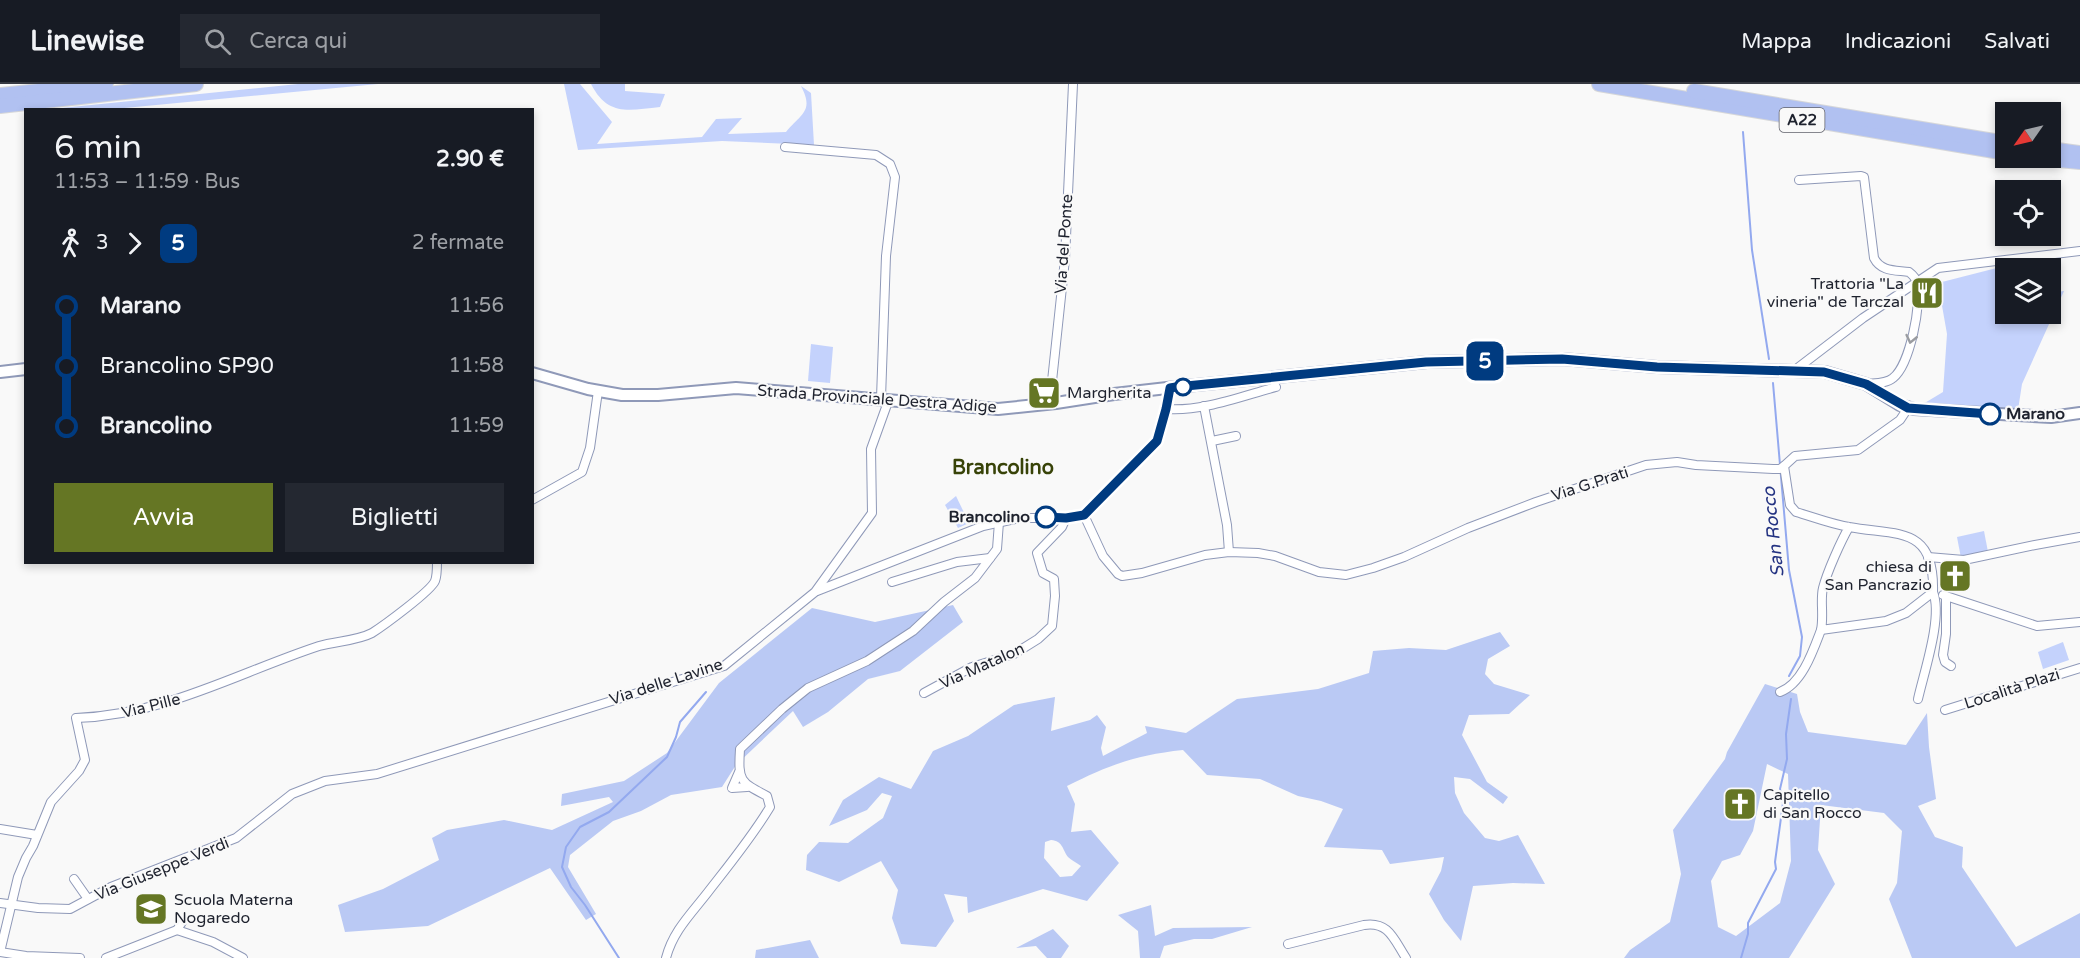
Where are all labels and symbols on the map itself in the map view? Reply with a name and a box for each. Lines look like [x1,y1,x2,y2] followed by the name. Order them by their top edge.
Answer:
[1995,102,2061,168] north arrow
[1780,108,1824,132] road number: A22
[1051,193,1077,295] street label: Via del Ponte
[1767,274,1904,312] place label: Trattoria "La vineria" de Tarczal
[1909,275,1945,311] restaurant icon: Trattoria "La vineria" de Tarczal
[1905,333,1918,343] one-way arrow
[1466,342,1504,380] line badge: 5
[1026,375,1062,411] supermarket icon: Margherita
[1174,378,1192,396] unlabelled marker
[757,381,997,417] street label: Strada Provinciale Destra Adige
[1067,383,1151,403] place label: Margherita
[1979,403,2001,425] marker: Marano
[2006,404,2065,424] place label: Marano
[952,456,1054,480] district label: Brancolino
[1549,462,1631,506] street label: Via G.Prati
[1757,485,1789,578] water label: San Rocco
[1035,506,1057,528] marker: Brancolino
[949,507,1030,527] place label: Brancolino
[1825,557,1932,595] place label: chiesa di San Pancrazio
[1937,558,1973,594] church icon: chiesa di San Pancrazio
[936,638,1028,694] street label: Via Matalon
[607,654,725,710] street label: Via delle Lavine
[1962,664,2062,714] street label: Località Plazi
[120,689,182,723] street label: Via Pille
[1763,785,1862,823] place label: Capitello di San Rocco
[1722,786,1758,822] church icon: Capitello di San Rocco
[92,833,232,905] street label: Via Giuseppe Verdi
[174,890,293,928] place label: Scuola Materna Nogaredo
[133,891,169,927] school or university icon: Scuola Materna Nogaredo

